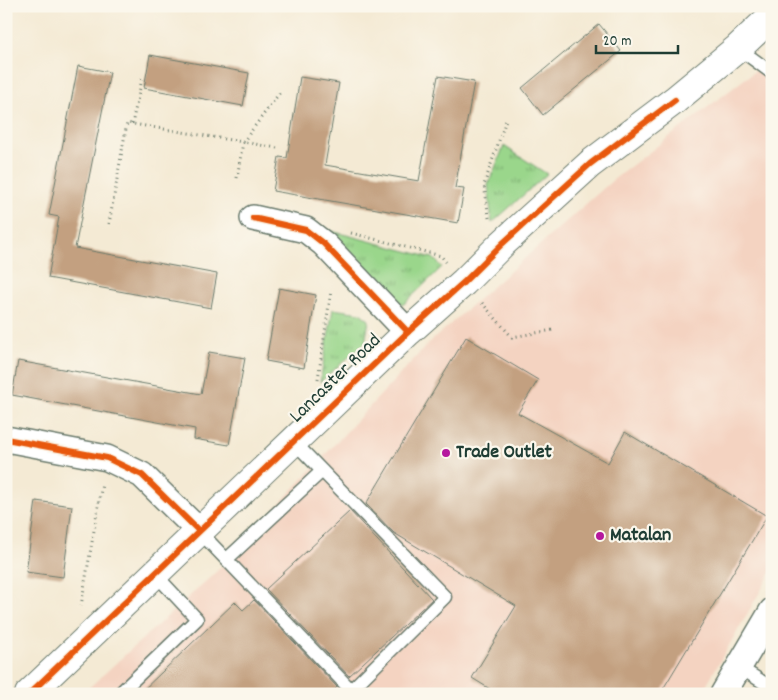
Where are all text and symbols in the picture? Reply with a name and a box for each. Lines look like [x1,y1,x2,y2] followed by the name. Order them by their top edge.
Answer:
[596,22,678,54] scale bar
[603,31,631,53] text: 20 m
[284,328,388,430] street label: Lancaster Road
[456,439,553,467] place label: Trade Outlet
[440,447,452,459] marker: Trade Outlet
[610,522,671,550] place label: Matalan
[594,530,606,542] marker: Matalan

